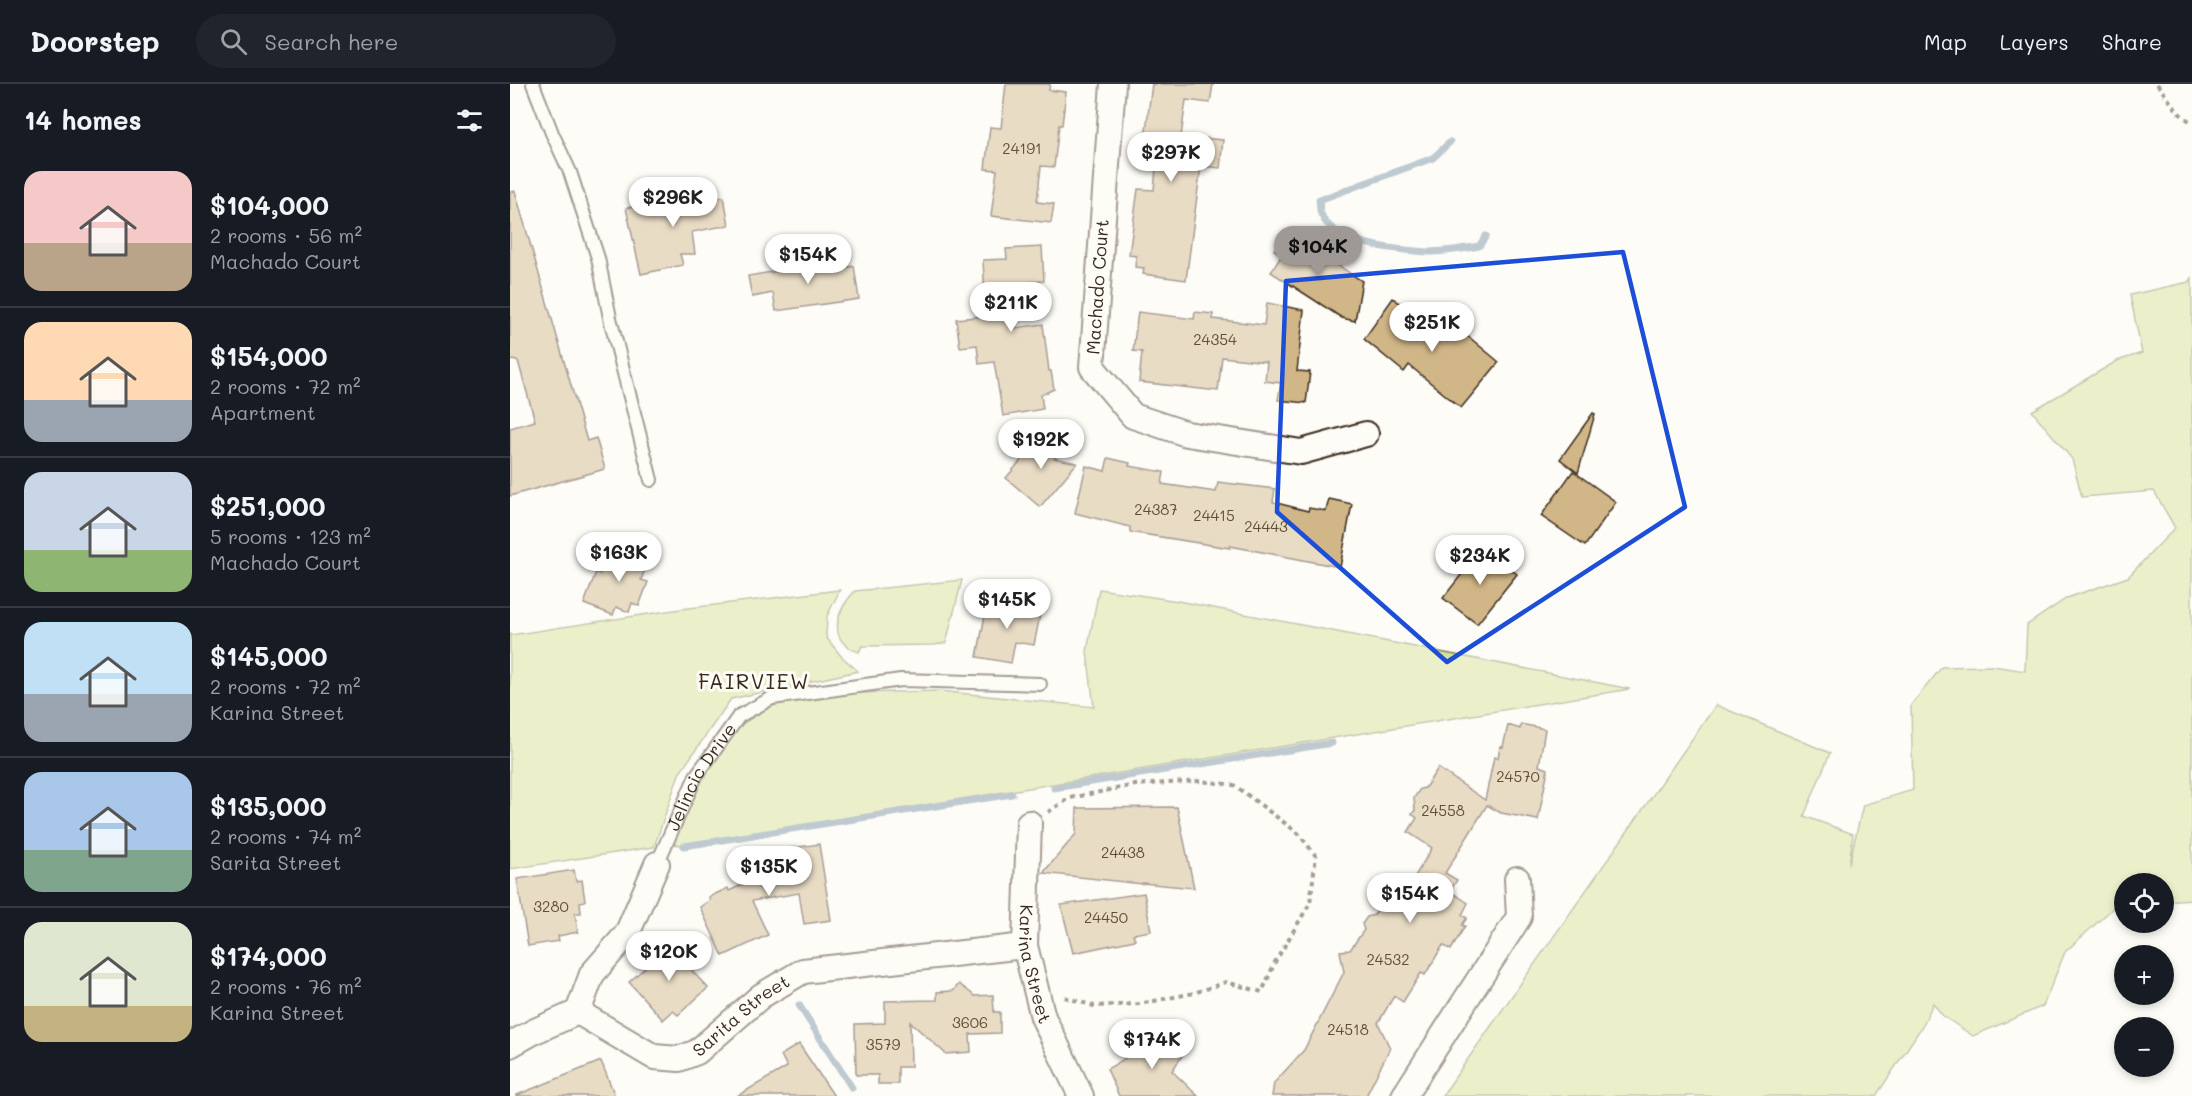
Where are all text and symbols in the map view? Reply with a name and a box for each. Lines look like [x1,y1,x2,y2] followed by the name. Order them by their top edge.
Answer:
[196,14,616,68] search box
[30,23,160,59] text: Doorstep
[217,25,250,58] icon: search
[265,27,398,56] text: Search here
[1924,28,1967,55] text: Map
[2000,28,2069,55] text: Layers
[2102,28,2162,55] text: Share
[24,103,142,137] text: 14 homes
[453,104,486,137] icon: filters
[1129,132,1213,183] pin: $297K
[1002,138,1042,158] house number: 24191
[1141,138,1201,164] text: $297K
[631,177,715,228] pin: $296K
[643,183,703,209] text: $296K
[210,188,329,222] text: $104,000
[72,195,144,267] icon: home
[1080,218,1114,355] street label: Machado Court
[210,222,362,248] text: 2 rooms · 56 m²
[1276,226,1360,277] pin: $104K
[1288,232,1348,258] text: $104K
[766,234,850,285] pin: $154K
[779,240,837,266] text: $154K
[210,248,361,274] text: Machado Court
[969,282,1053,333] pin: $211K
[984,288,1038,314] text: $211K
[1390,302,1474,353] pin: $251K
[1403,308,1461,334] text: $251K
[1193,329,1237,349] house number: 24354
[210,339,327,373] text: $154,000
[72,346,144,418] icon: home
[210,373,361,399] text: 2 rooms · 72 m²
[210,399,316,425] text: Apartment
[999,419,1083,470] pin: $192K
[1012,425,1070,451] text: $192K
[210,489,325,523] text: $251,000
[72,496,144,568] icon: home
[1134,499,1178,519] house number: 24387
[1193,505,1235,525] house number: 24415
[1244,516,1288,536] house number: 24443
[210,523,371,549] text: 5 rooms · 123 m²
[577,532,661,583] pin: $163K
[1438,535,1522,586] pin: $234K
[590,538,648,564] text: $163K
[1449,541,1511,567] text: $234K
[210,549,361,575] text: Machado Court
[965,579,1049,630] pin: $145K
[978,585,1036,611] text: $145K
[210,639,327,673] text: $145,000
[72,646,144,718] icon: home
[698,667,810,694] district label: FAIRVIEW
[210,673,361,699] text: 2 rooms · 72 m²
[210,699,344,725] text: Karina Street
[660,718,741,834] street label: Jelincic Drive
[1496,766,1540,786] house number: 24570
[210,789,327,823] text: $135,000
[72,796,144,868] icon: home
[1421,800,1465,820] house number: 24558
[210,823,361,849] text: 2 rooms · 74 m²
[1101,842,1145,862] house number: 24438
[727,846,811,897] pin: $135K
[210,849,341,875] text: Sarita Street
[740,852,798,878] text: $135K
[1368,873,1452,924] pin: $154K
[2114,873,2174,1077] map controls
[2114,873,2174,933] button: locate
[1381,879,1439,905] text: $154K
[533,896,569,916] house number: 3280
[1013,904,1057,1027] street label: Karina Street
[1084,907,1128,927] house number: 24450
[627,931,711,982] pin: $120K
[640,937,698,963] text: $120K
[210,939,327,973] text: $174,000
[2114,945,2174,1005] button: +
[72,946,144,1018] icon: home
[1366,949,1410,969] house number: 24532
[687,969,794,1061] street label: Sarita Street
[210,973,362,999] text: 2 rooms · 76 m²
[210,999,344,1025] text: Karina Street
[952,1012,988,1032] house number: 3606
[2114,1017,2174,1077] button: −
[1110,1019,1194,1070] pin: $174K
[1327,1019,1369,1039] house number: 24518
[1123,1025,1181,1051] text: $174K
[866,1034,901,1054] house number: 3579

